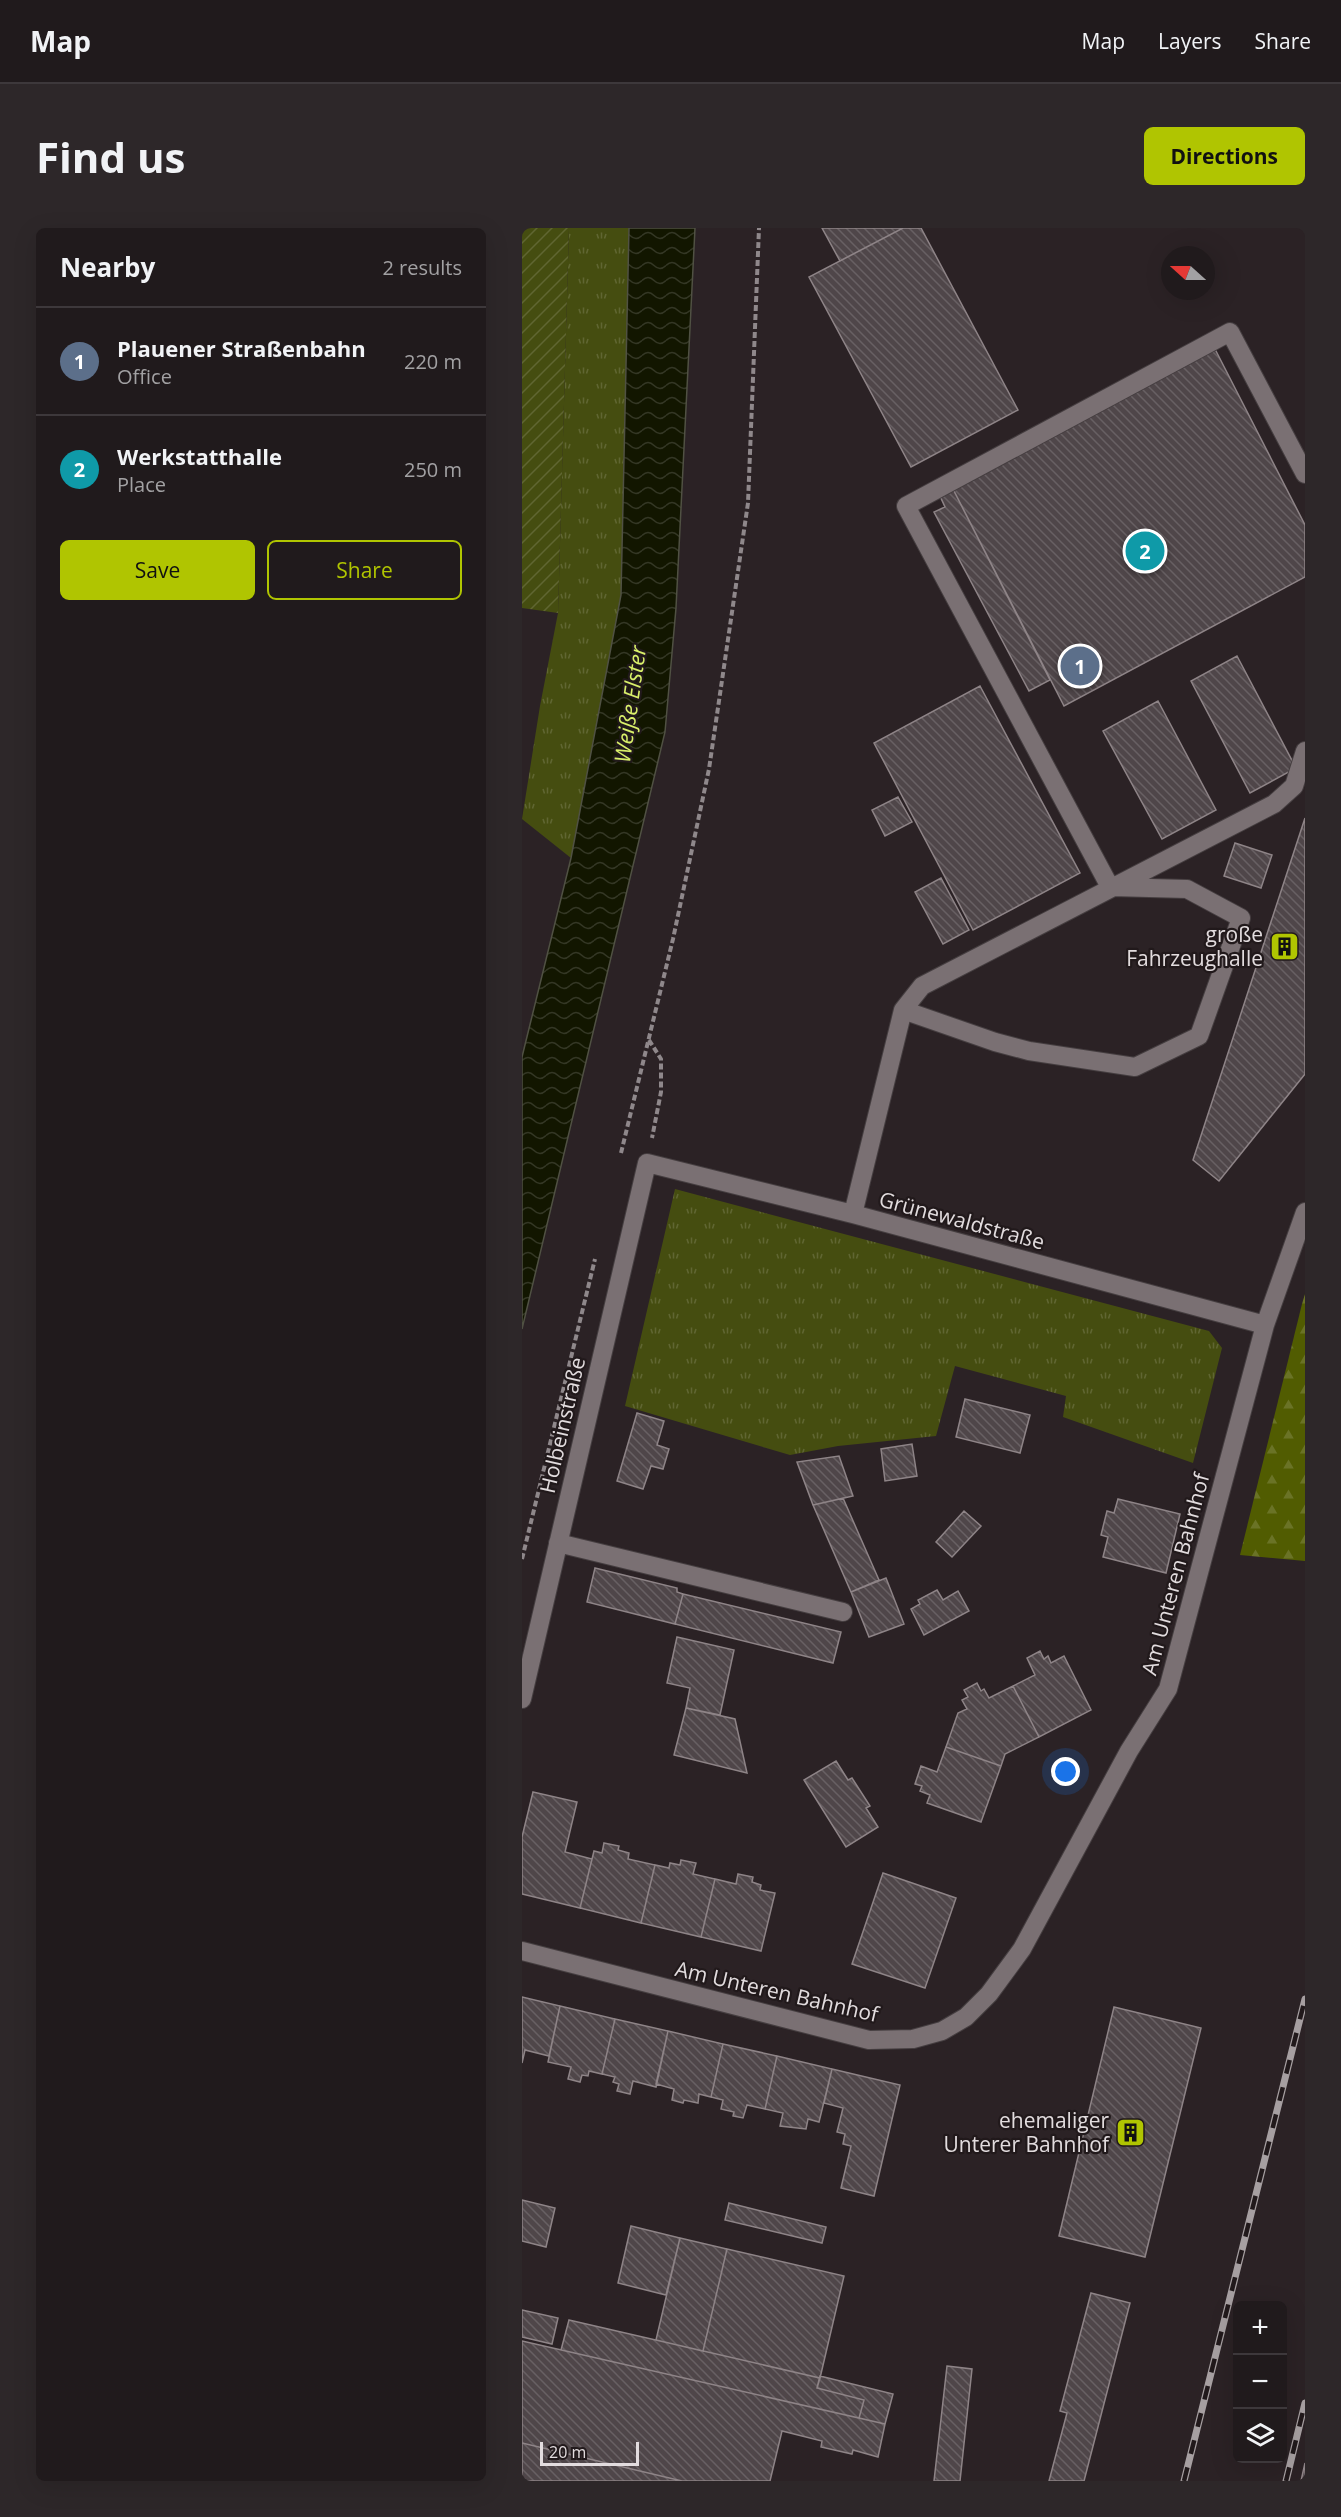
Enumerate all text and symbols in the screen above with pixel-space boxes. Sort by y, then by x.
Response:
text: Map [30,22,91,60]
text: Map [1082,27,1125,55]
text: Layers [1158,27,1222,55]
text: Share [1255,27,1311,55]
button: Directions [1144,127,1305,185]
text: Find us [36,128,185,185]
north arrow [1161,246,1215,300]
text: Nearby [60,249,155,285]
text: 2 results [382,254,462,281]
text: Plauener Straßenbahn [117,333,366,363]
text: 1 [74,348,85,375]
text: 220 m [404,348,462,375]
text: Office [117,363,172,390]
text: Werkstatthalle [117,441,282,471]
text: 2 [74,456,85,483]
text: 250 m [404,456,462,483]
text: Place [117,471,166,498]
pin: 2 [1126,528,1164,574]
button: Save [60,540,255,600]
button: Share [267,540,462,600]
water label: Weiße Elster [606,642,652,764]
pin: 1 [1060,644,1100,688]
place label: große Fahrzeughalle [1126,920,1263,972]
building icon: große Fahrzeughalle [1268,930,1300,962]
street label: Grünewaldstraße [876,1184,1048,1256]
street label: Holbeinstraße [533,1354,591,1496]
street label: Am Unteren Bahnhof [1135,1468,1216,1678]
your location [1051,1757,1080,1786]
street label: Am Unteren Bahnhof [673,1954,883,2028]
place label: ehemaliger Unterer Bahnhof [944,2106,1111,2158]
building icon: ehemaliger Unterer Bahnhof [1114,2116,1146,2148]
map controls [1233,2301,1287,2463]
button: + [1233,2301,1287,2355]
button: − [1233,2355,1287,2409]
button: layers [1233,2409,1287,2463]
scale bar [540,2439,639,2466]
text: 20 m [549,2441,586,2463]

